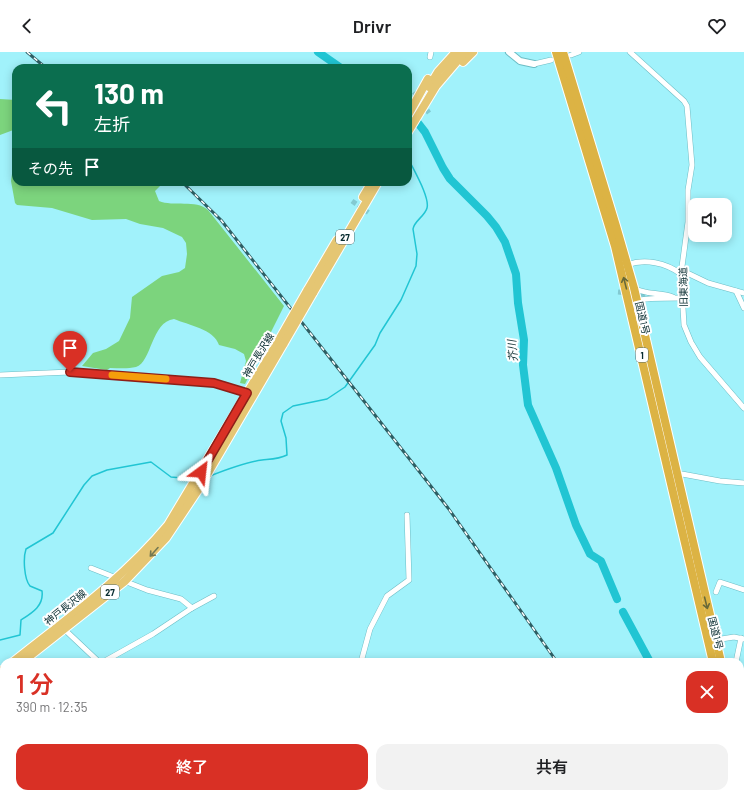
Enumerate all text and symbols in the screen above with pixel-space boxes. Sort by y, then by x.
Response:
icon: back [16,15,38,37]
text: Drivr [353,15,391,37]
icon: heart [706,15,728,37]
text: 130 m [94,76,164,110]
icon: left [28,80,80,132]
text: 左折 [94,113,130,135]
icon: arrive [81,156,103,178]
text: その先 [28,159,73,177]
map controls [688,198,732,242]
button: sound [688,198,732,242]
road number: 27 [336,230,354,244]
street label: 旧東海道 [677,267,689,307]
one-way arrow [620,277,628,290]
street label: 国道1号 [633,300,653,336]
street label: 神戸長沢線 [240,330,276,380]
pin [53,331,87,372]
icon: arrive [59,337,81,359]
water label: 芥川 [504,338,519,363]
road number: 1 [636,348,648,362]
position arrow [180,451,222,493]
one-way arrow [149,547,159,557]
road number: 27 [101,585,119,599]
street label: 神戸長沢線 [42,587,88,627]
one-way arrow [703,596,710,609]
street label: 国道1号 [706,615,726,651]
text: 1 分 [16,669,53,698]
button: close [686,671,728,713]
text: 390 m · 12:35 [16,699,87,715]
button: 終了 [16,744,368,790]
button: 共有 [376,744,728,790]

